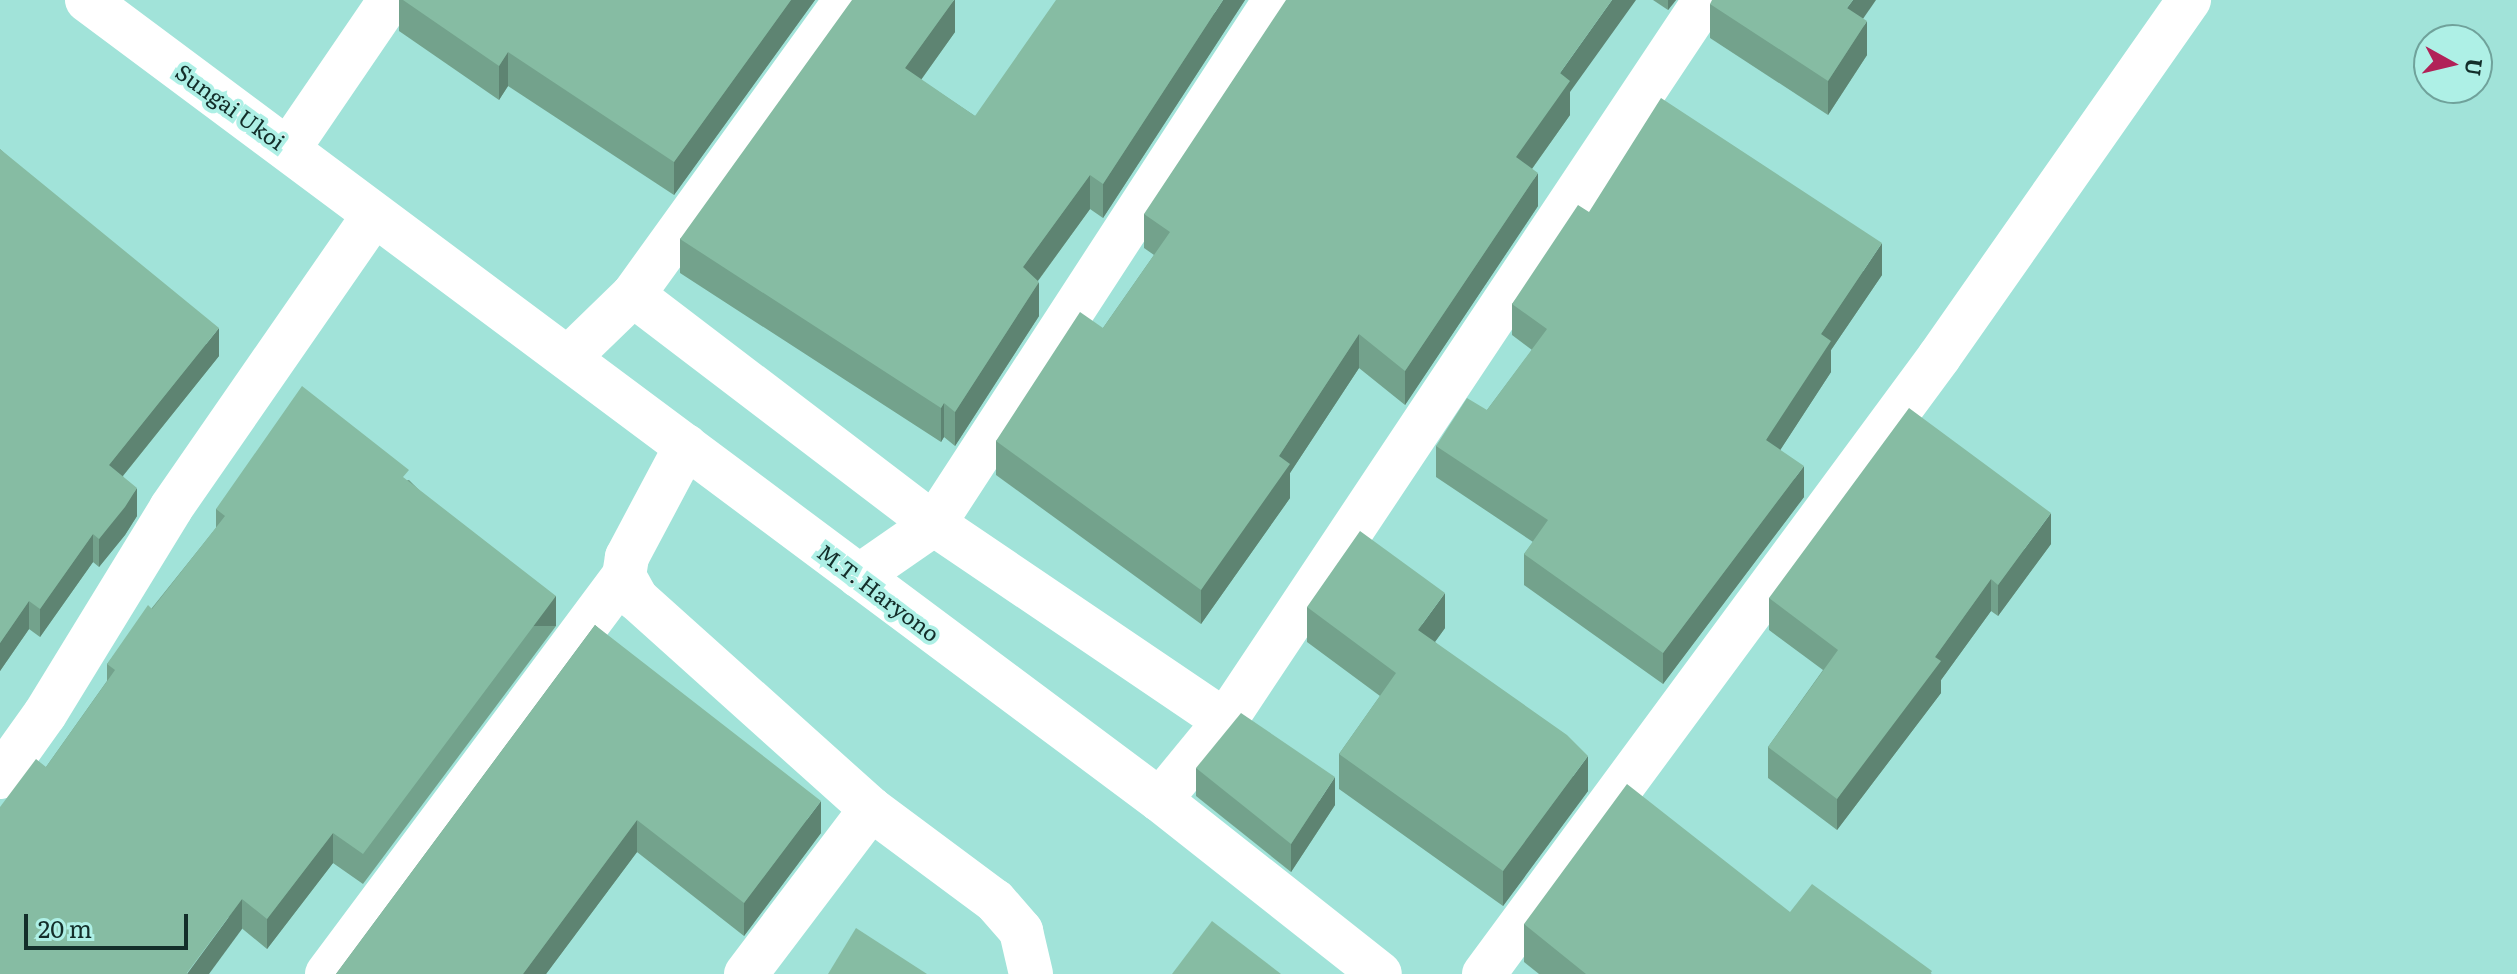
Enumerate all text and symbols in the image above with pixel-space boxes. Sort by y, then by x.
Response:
north arrow [2413,24,2493,104]
text: U [2458,56,2493,78]
street label: Sungai Ukoi [171,58,291,154]
street label: M.T. Haryono [813,538,945,646]
scale bar [28,898,192,948]
text: 20 m [38,910,92,945]

